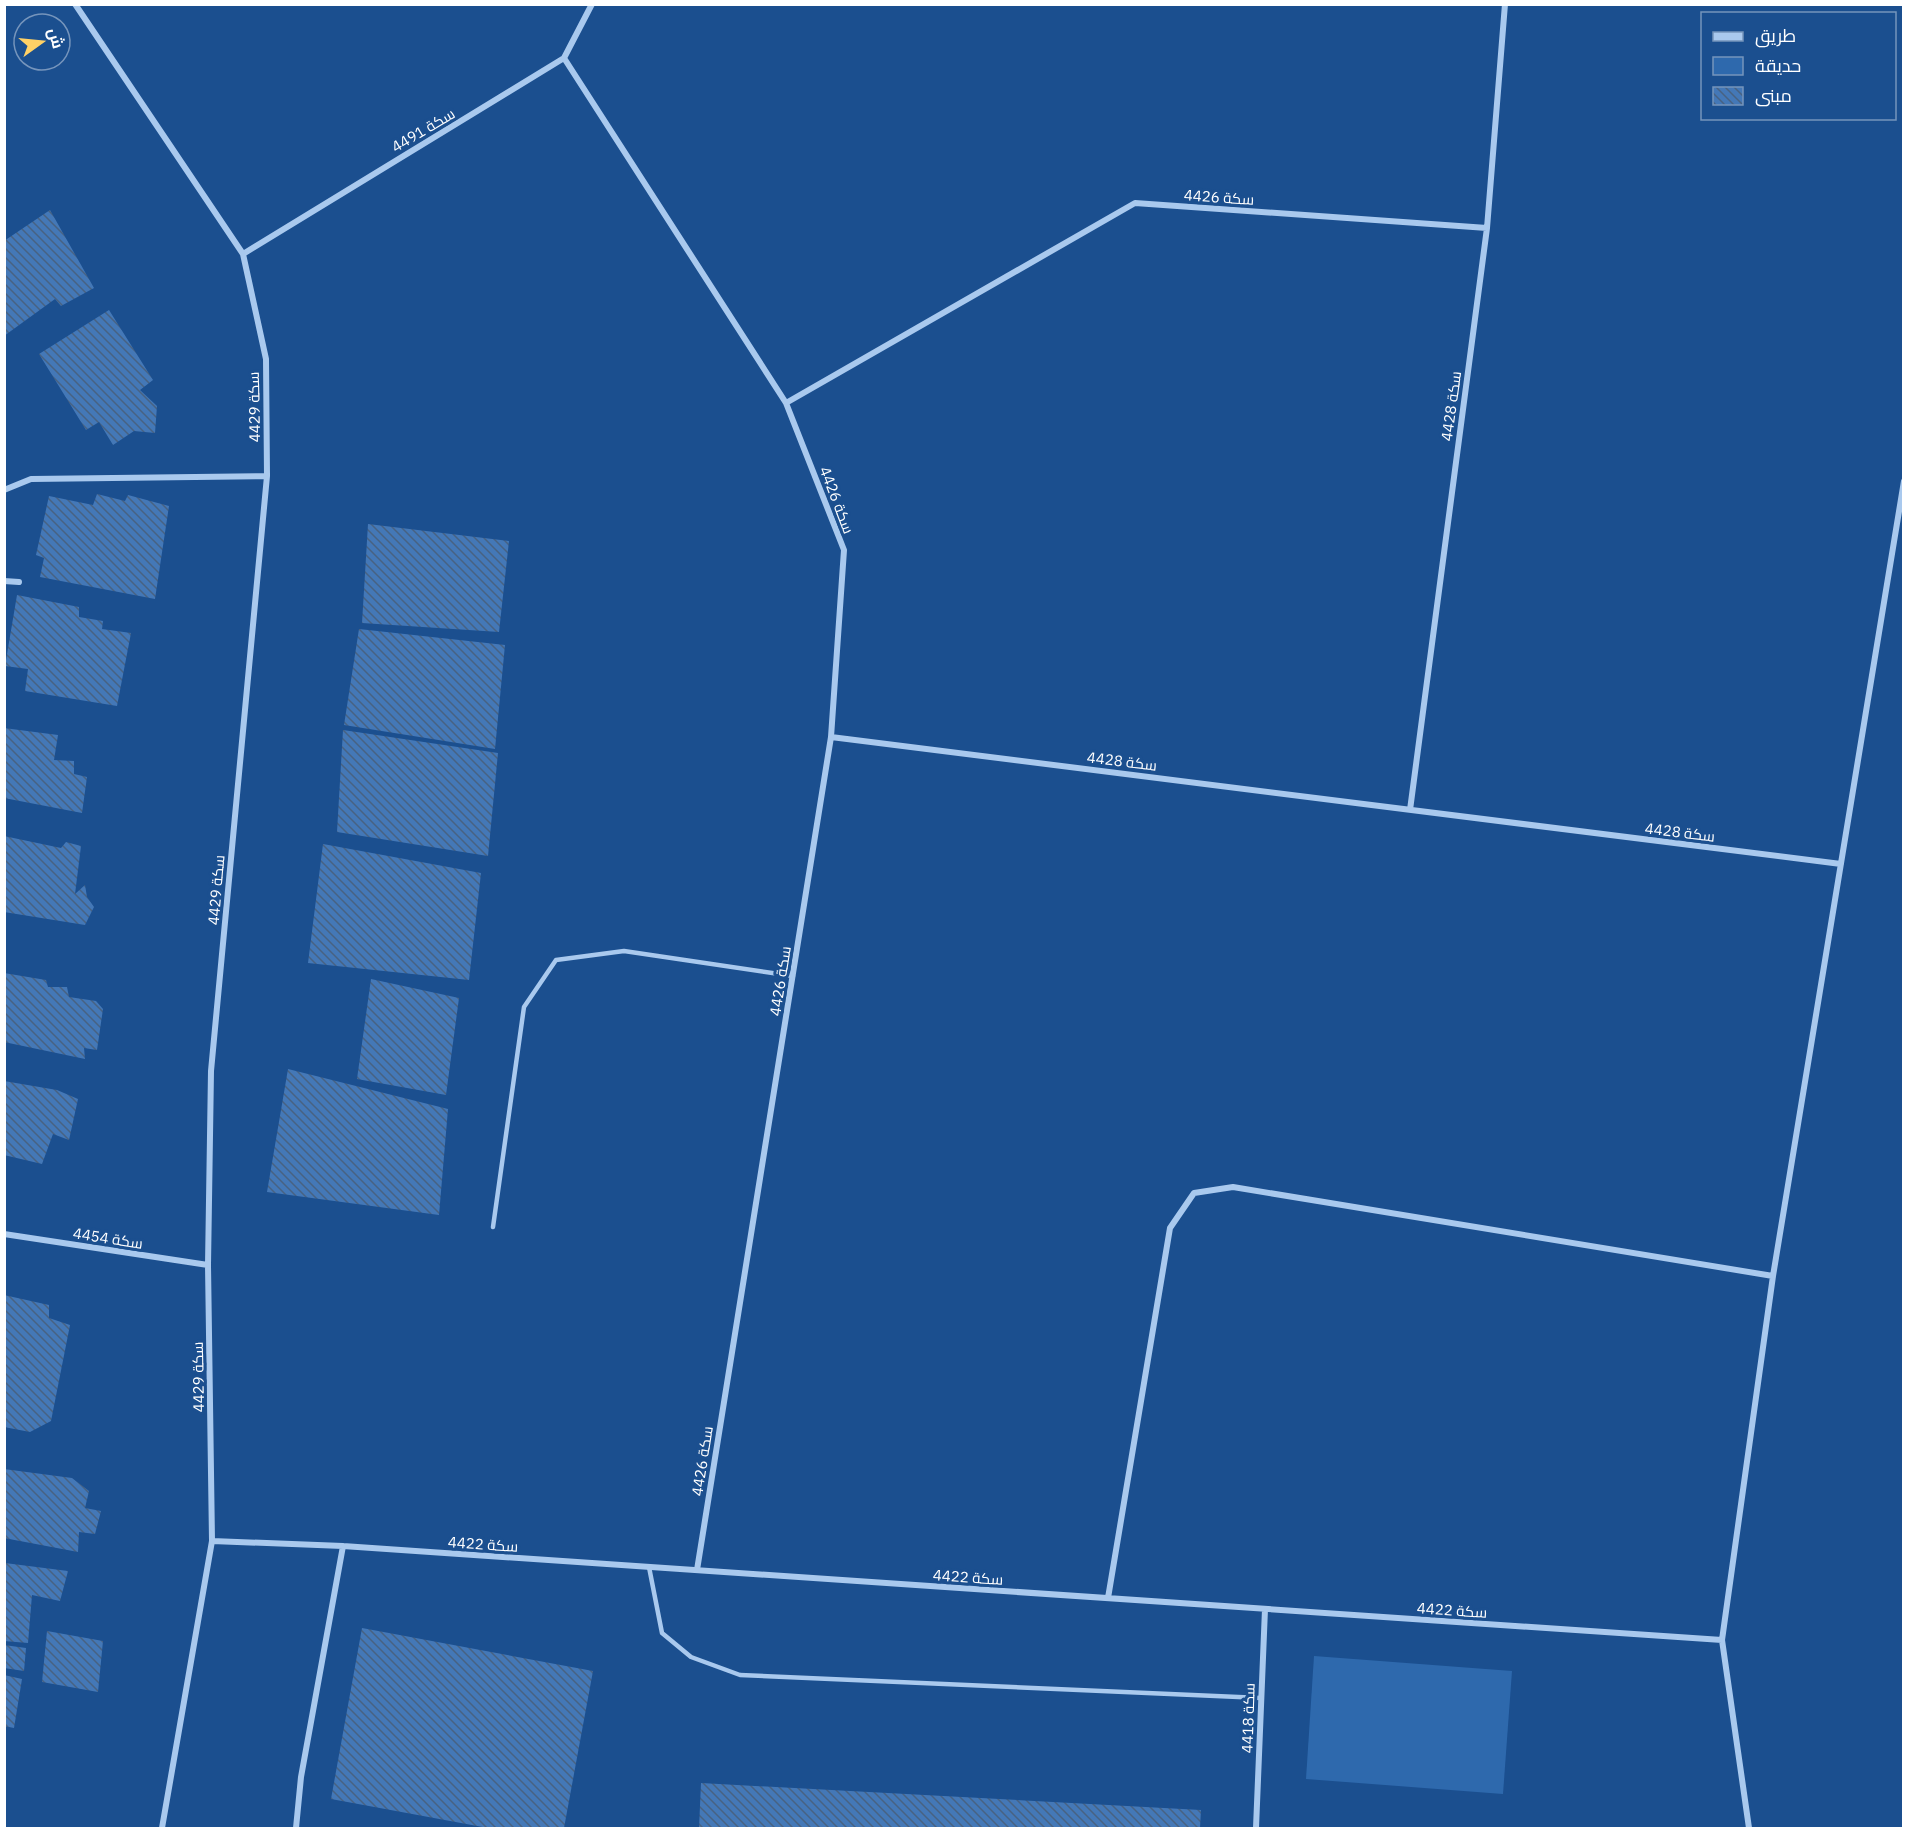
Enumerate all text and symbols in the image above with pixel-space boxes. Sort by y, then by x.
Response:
north arrow [12,12,72,72]
legend [1701,12,1896,120]
text: طريق [1755,24,1796,48]
text: ش [44,26,69,51]
text: حديقة [1755,54,1801,77]
text: مبنى [1755,84,1792,107]
street label: سكة 4491 [388,104,458,156]
street label: سكة 4426 [1183,185,1255,209]
street label: سكة 4428 [1437,370,1465,442]
street label: سكة 4429 [244,372,264,442]
street label: سكة 4426 [815,464,859,536]
street label: سكة 4428 [1086,747,1158,775]
street label: سكة 4428 [1644,818,1716,846]
street label: سكة 4429 [203,854,229,926]
street label: سكة 4426 [765,945,795,1017]
street label: سكة 4454 [72,1223,144,1253]
street label: سكة 4429 [188,1342,208,1412]
street label: سكة 4426 [687,1425,717,1497]
street label: سكة 4422 [447,1532,519,1556]
street label: سكة 4422 [932,1565,1004,1589]
street label: سكة 4422 [1416,1598,1488,1622]
street label: سكة 4418 [1237,1682,1259,1754]

